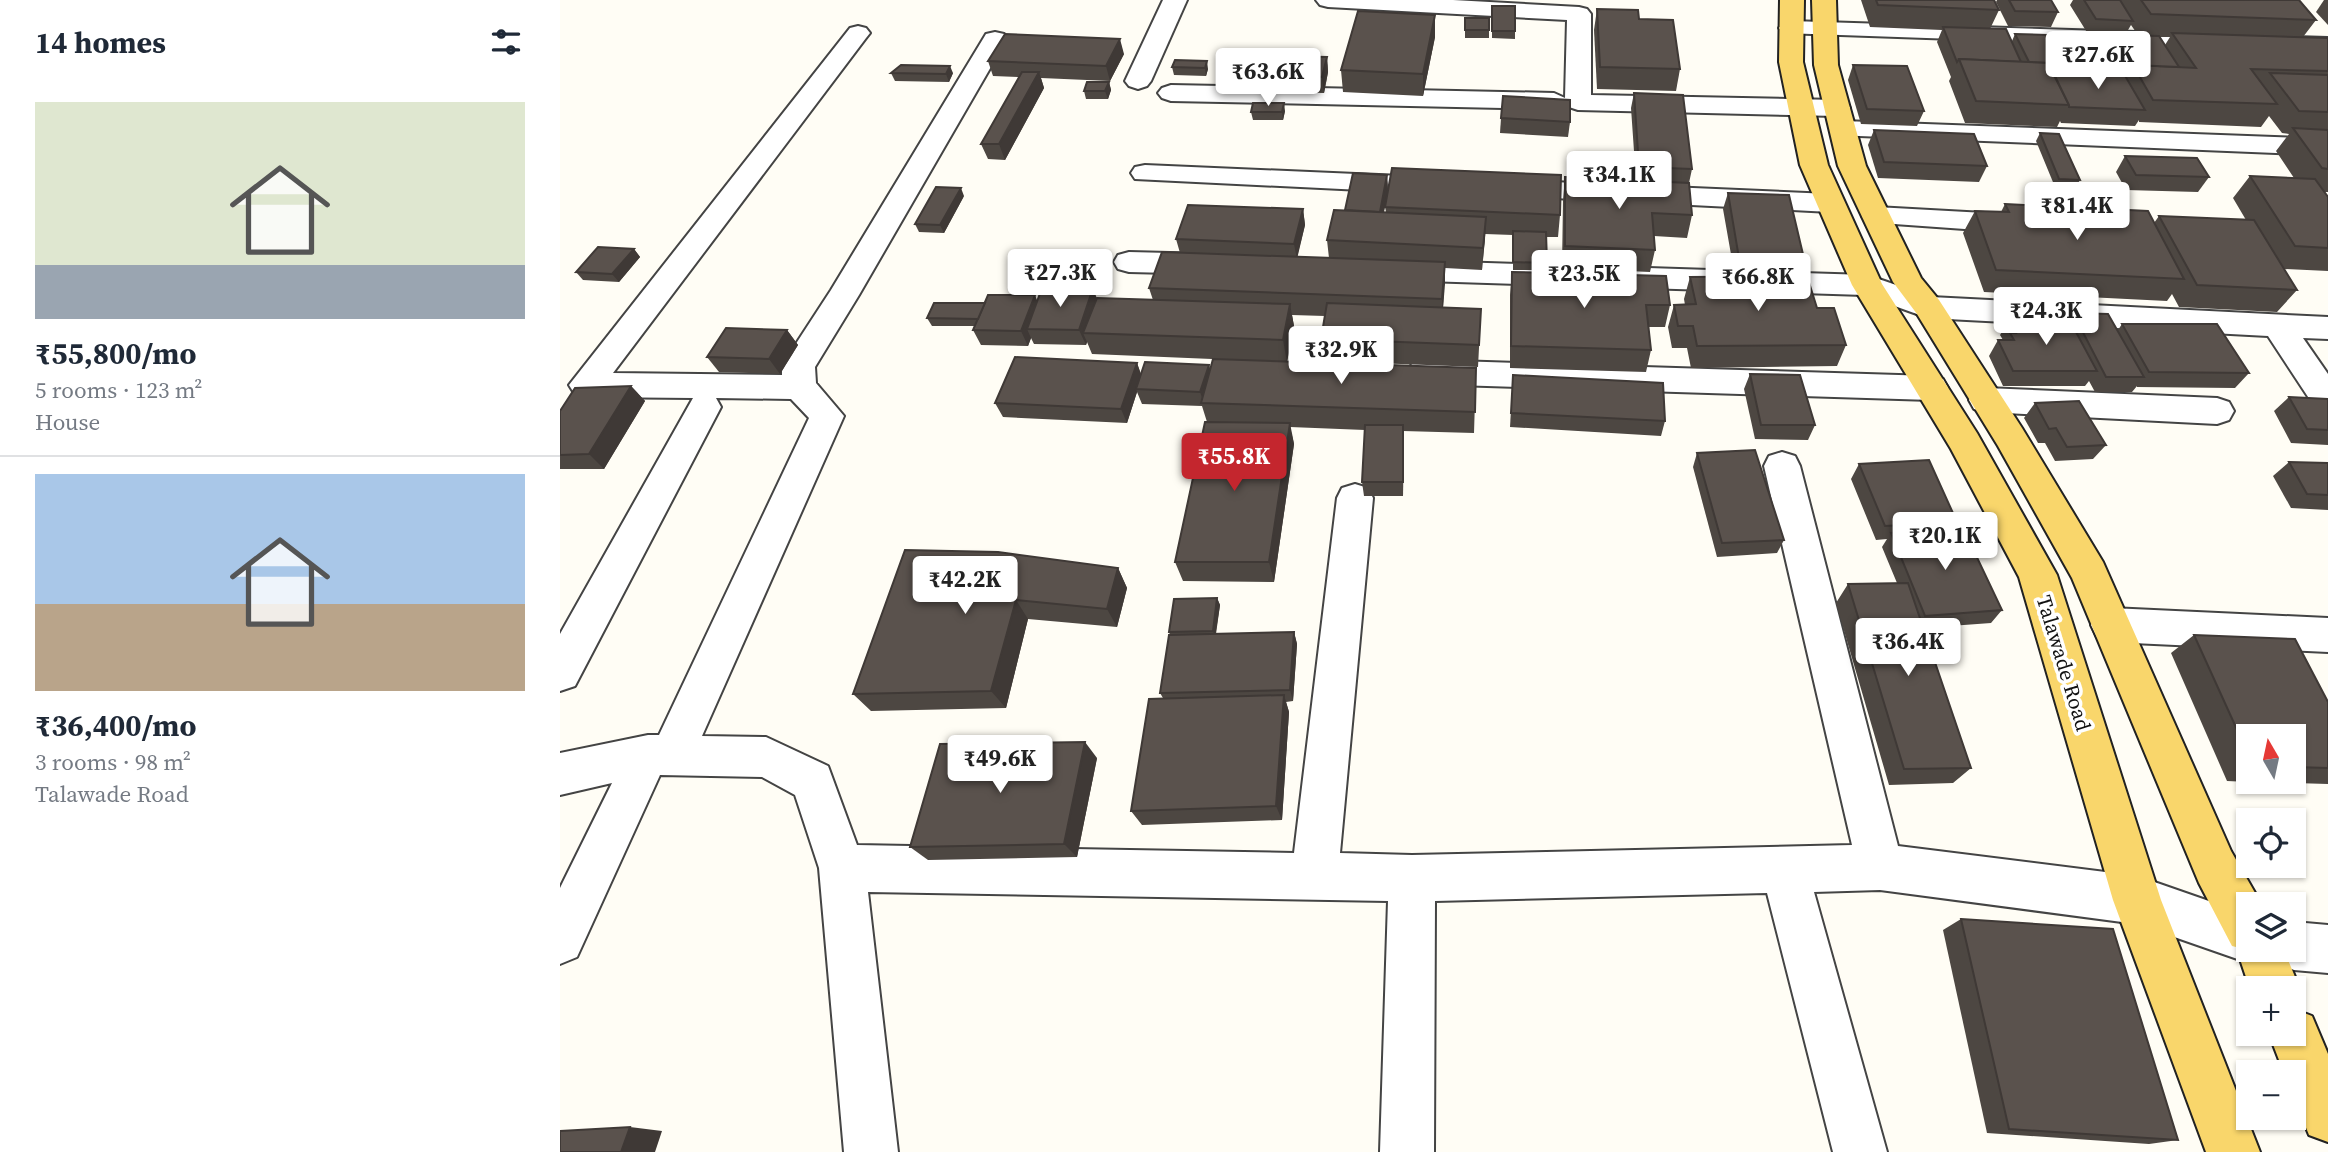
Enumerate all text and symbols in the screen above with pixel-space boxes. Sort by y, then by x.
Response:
text: 14 homes [35,22,166,63]
icon: filters [487,23,525,61]
pin: ₹27.6K [2041,32,2155,91]
text: ₹27.6K [2062,38,2134,70]
pin: ₹63.6K [1211,48,1325,108]
text: ₹63.6K [1232,55,1304,87]
icon: home [217,147,343,273]
pin: ₹34.1K [1562,152,1676,211]
text: ₹34.1K [1583,158,1655,190]
pin: ₹81.4K [2020,182,2134,242]
text: ₹81.4K [2041,189,2113,221]
pin: ₹27.3K [1003,250,1117,309]
pin: ₹23.5K [1527,250,1641,310]
pin: ₹66.8K [1701,254,1815,313]
text: ₹27.3K [1024,256,1096,288]
text: ₹23.5K [1548,257,1620,289]
text: ₹66.8K [1722,260,1794,292]
pin: ₹24.3K [1989,288,2103,347]
text: ₹24.3K [2010,294,2082,326]
pin: ₹32.9K [1284,326,1398,386]
text: ₹55,800/mo [35,333,197,374]
text: ₹32.9K [1305,333,1377,365]
text: 5 rooms · 123 m² [35,374,202,406]
text: House [35,406,100,438]
pin: ₹55.8K [1177,434,1291,493]
text: ₹55.8K [1198,440,1270,472]
pin: ₹20.1K [1888,512,2002,572]
icon: home [217,519,343,645]
text: ₹20.1K [1909,519,1981,551]
pin: ₹42.2K [908,556,1022,616]
text: ₹42.2K [929,563,1001,595]
street label: Talawade Road [2030,592,2098,734]
pin: ₹36.4K [1851,618,1965,678]
text: ₹36.4K [1872,625,1944,657]
text: ₹36,400/mo [35,705,197,746]
north arrow [2236,724,2306,794]
map controls [2236,724,2306,1130]
pin: ₹49.6K [943,736,1057,795]
text: ₹49.6K [964,742,1036,774]
text: 3 rooms · 98 m² [35,746,191,778]
text: Talawade Road [35,778,189,810]
button: locate [2236,808,2306,878]
button: layers [2236,892,2306,962]
button: + [2236,976,2306,1046]
button: − [2236,1060,2306,1130]

